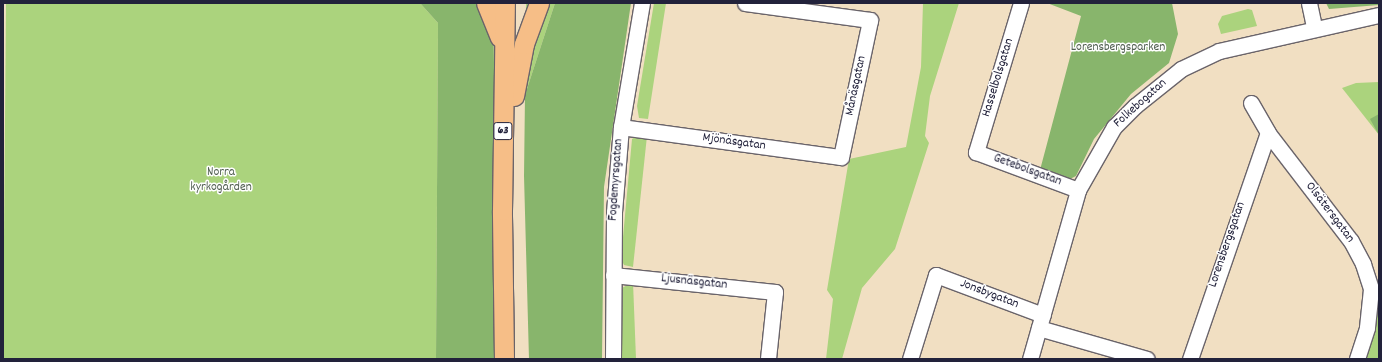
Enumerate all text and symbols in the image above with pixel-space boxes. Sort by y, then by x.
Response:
street label: Hasselbolsgatan [980,37,1018,119]
park label: Lorensbergsparken [1071,40,1165,56]
street label: Månäsgatan [843,55,871,117]
street label: Folkebogatan [1111,76,1171,132]
road number: 63 [493,121,513,141]
street label: Mjönäsgatan [701,131,767,155]
street label: Fogdemyrsgatan [606,138,628,222]
street label: Getebolsgatan [991,151,1063,191]
park label: Norra kyrkogården [190,166,252,197]
street label: Olsätersgatan [1301,180,1357,246]
street label: Lorensbergsgatan [1206,200,1250,290]
street label: Ljusnäsgatan [660,272,728,294]
street label: Jonsbygatan [957,277,1021,313]

